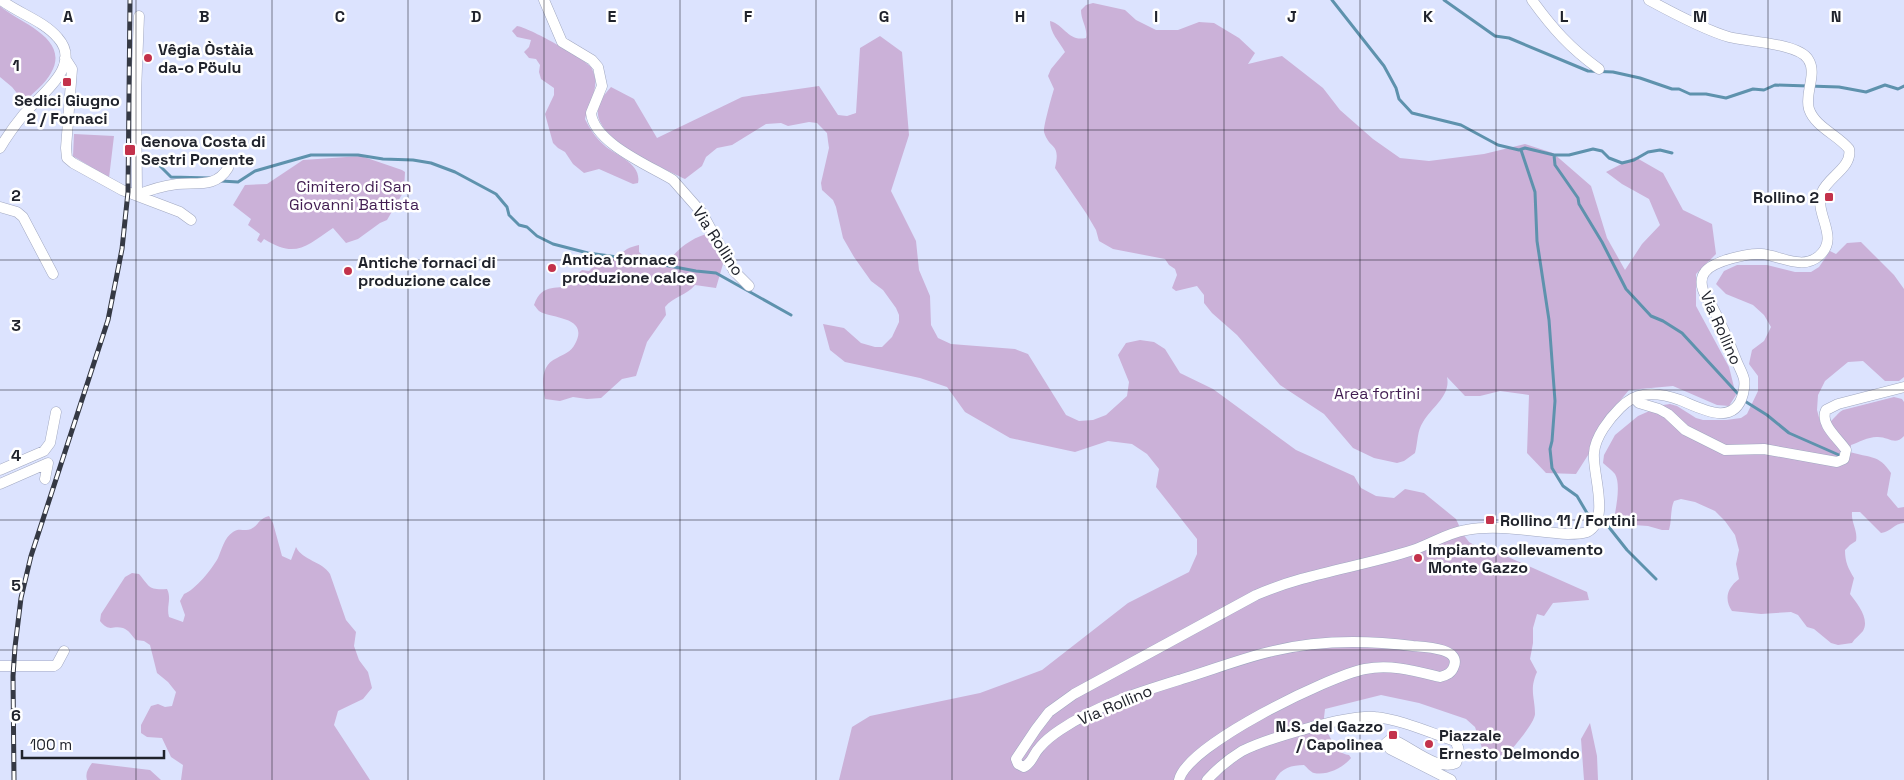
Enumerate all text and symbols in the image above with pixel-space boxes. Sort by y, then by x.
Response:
text: A [63,6,73,27]
text: B [199,6,209,27]
text: C [335,6,345,27]
text: D [471,6,481,27]
text: E [608,6,617,27]
text: F [744,6,753,27]
text: G [879,6,889,27]
text: H [1015,6,1025,27]
text: I [1154,6,1158,27]
text: J [1287,6,1297,27]
text: K [1423,6,1433,27]
text: L [1560,6,1569,27]
text: M [1693,6,1707,27]
text: N [1831,6,1841,27]
place label: Vêgia Òstàia da-o Pöulu [158,39,254,78]
marker: Vêgia Òstàia da-o Pöulu [142,52,154,64]
text: 1 [12,55,20,76]
marker: Sedici Giugno 2 / Fornaci [61,76,73,88]
place label: Sedici Giugno 2 / Fornaci [14,90,120,129]
place label: Genova Costa di Sestri Ponente [141,131,266,170]
marker: Genova Costa di Sestri Ponente [123,143,137,157]
park label: Cimitero di San Giovanni Battista [289,176,419,215]
text: 2 [11,185,21,206]
place label: Rollino 2 [1753,187,1819,208]
marker: Rollino 2 [1823,191,1835,203]
street label: Via Rollino [688,202,748,280]
place label: Antica fornace produzione calce [562,249,695,288]
place label: Antiche fornaci di produzione calce [358,252,496,291]
marker: Antica fornace produzione calce [546,262,558,274]
marker: Antiche fornaci di produzione calce [342,265,354,277]
street label: Via Rollino [1695,288,1747,368]
text: 3 [11,315,21,336]
park label: Area fortini [1334,383,1420,404]
text: 4 [11,445,21,466]
place label: Rollino 11 / Fortini [1500,510,1635,531]
marker: Rollino 11 / Fortini [1484,514,1496,526]
place label: Impianto sollevamento Monte Gazzo [1428,539,1603,578]
marker: Impianto sollevamento Monte Gazzo [1412,552,1424,564]
text: 5 [11,575,21,596]
street label: Via Rollino [1075,680,1155,730]
text: 6 [11,705,21,726]
place label: N.S. del Gazzo / Capolinea [1276,716,1383,755]
place label: Piazzale Ernesto Delmondo [1439,725,1580,764]
scale bar [22,728,165,760]
marker: N.S. del Gazzo / Capolinea [1387,729,1399,741]
text: 100 m [30,735,72,754]
marker: Piazzale Ernesto Delmondo [1423,738,1435,750]

